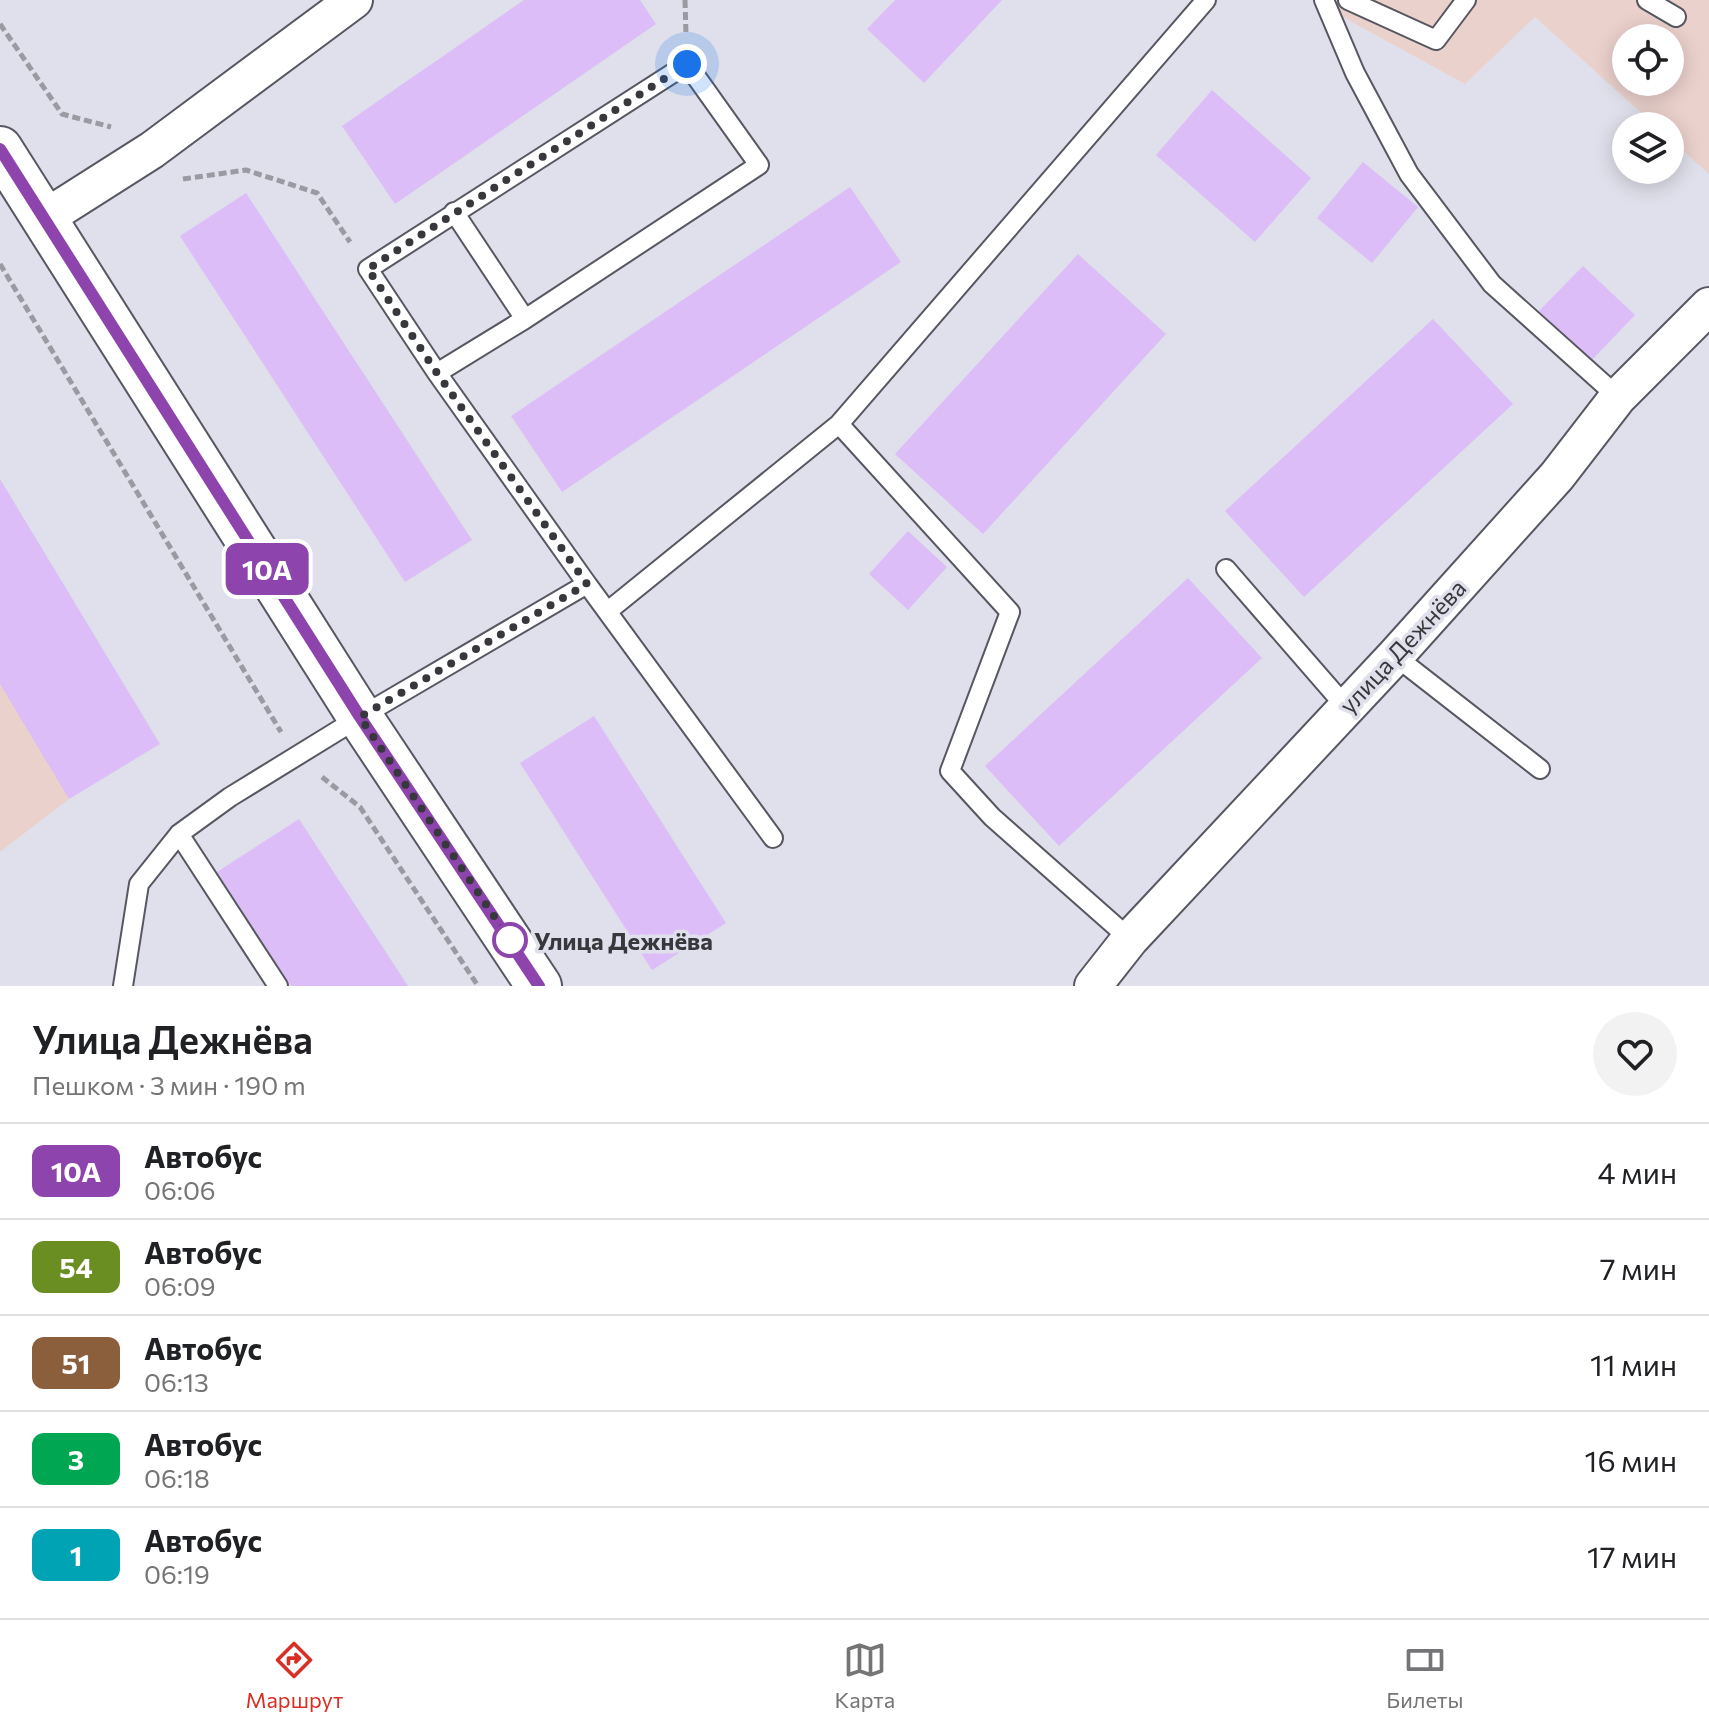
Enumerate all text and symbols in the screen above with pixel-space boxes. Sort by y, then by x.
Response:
map controls [1612,24,1684,184]
button: locate [1612,24,1684,96]
your location [667,44,707,84]
button: layers [1612,112,1684,184]
line badge: 10А [221,543,313,595]
text: 10А [242,552,292,586]
street label: улица Дежнёва [1333,573,1471,719]
marker: Улица Дежнёва [493,923,527,957]
place label: Улица Дежнёва [534,926,713,955]
button: heart [1593,1012,1677,1096]
text: Улица Дежнёва [32,1015,313,1062]
text: Пешком · 3 мин · 190 m [32,1069,306,1100]
text: Автобус [144,1137,262,1174]
text: 4 мин [1598,1153,1677,1190]
text: 10А [51,1154,101,1188]
text: 06:06 [144,1174,216,1205]
text: Автобус [144,1233,262,1270]
text: 7 мин [1600,1249,1677,1286]
text: 54 [59,1250,93,1284]
text: 06:09 [144,1270,216,1301]
text: Автобус [144,1329,262,1366]
text: 11 мин [1590,1345,1677,1382]
text: 51 [62,1346,91,1380]
text: 06:13 [144,1366,209,1397]
text: Автобус [144,1425,262,1462]
text: 16 мин [1585,1441,1677,1478]
text: 3 [68,1442,84,1476]
text: 06:18 [144,1462,210,1493]
text: Автобус [144,1521,262,1558]
text: 17 мин [1587,1537,1677,1574]
text: 1 [70,1538,82,1572]
text: 06:19 [144,1558,210,1589]
tab: Маршрут [246,1638,343,1713]
tab: Карта [835,1638,895,1713]
tab: Билеты [1386,1638,1463,1713]

